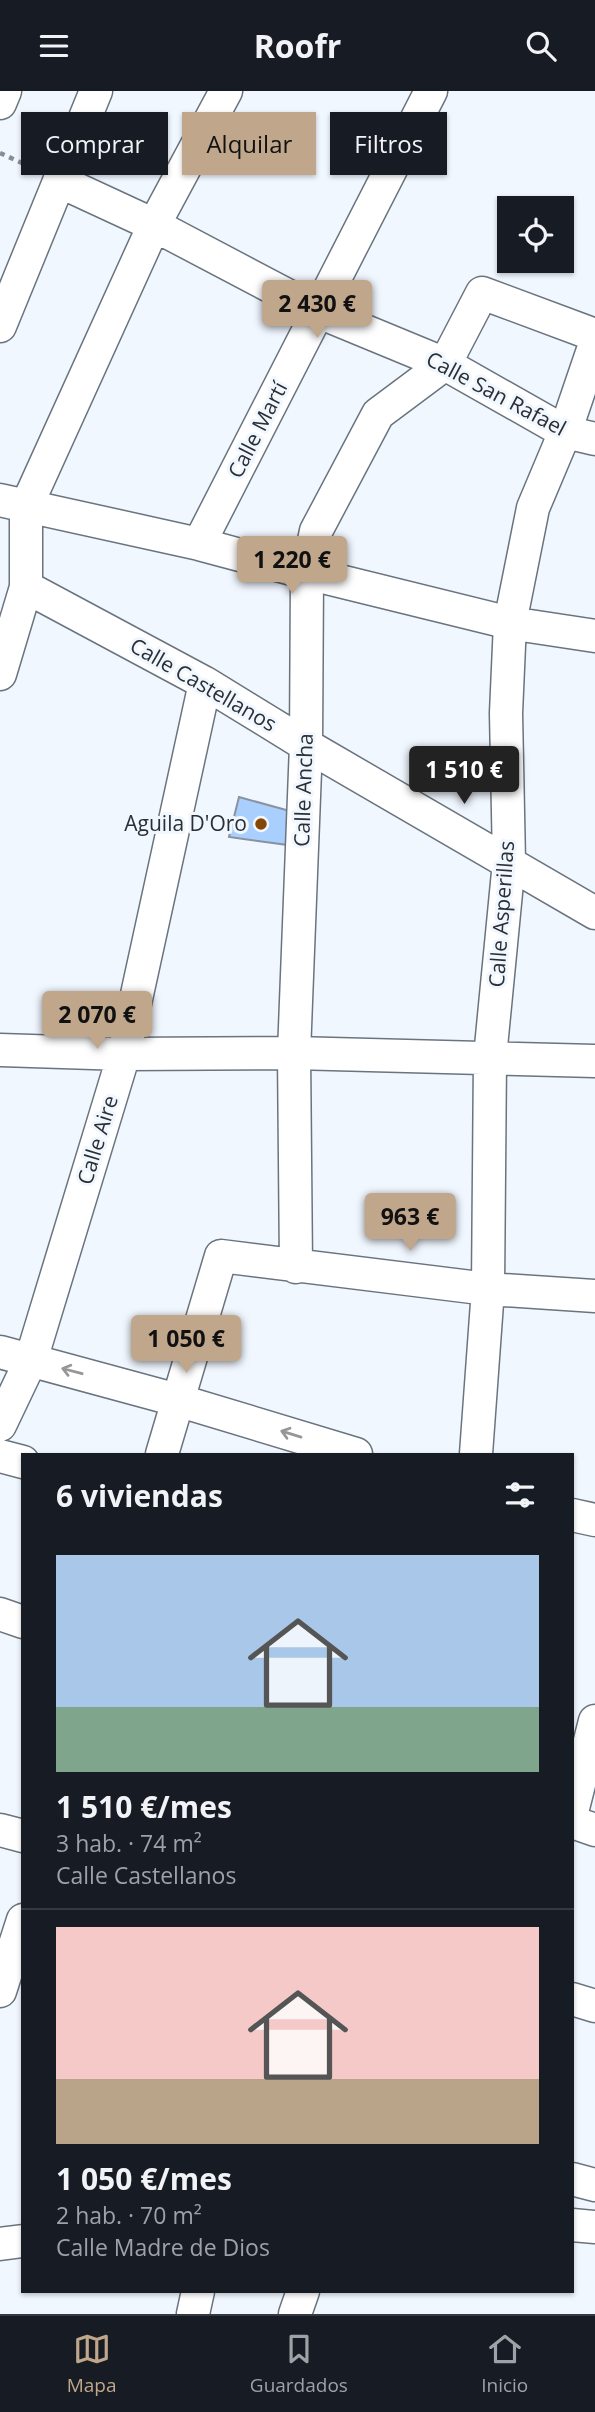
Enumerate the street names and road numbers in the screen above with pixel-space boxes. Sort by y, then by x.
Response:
street label: Calle San Rafael [422,344,571,442]
street label: Calle Martí [221,376,294,483]
street label: Calle Castellanos [125,631,282,737]
street label: Calle Ancha [287,733,319,847]
street label: Calle Asperillas [482,840,520,988]
street label: Calle Aire [70,1092,124,1188]

